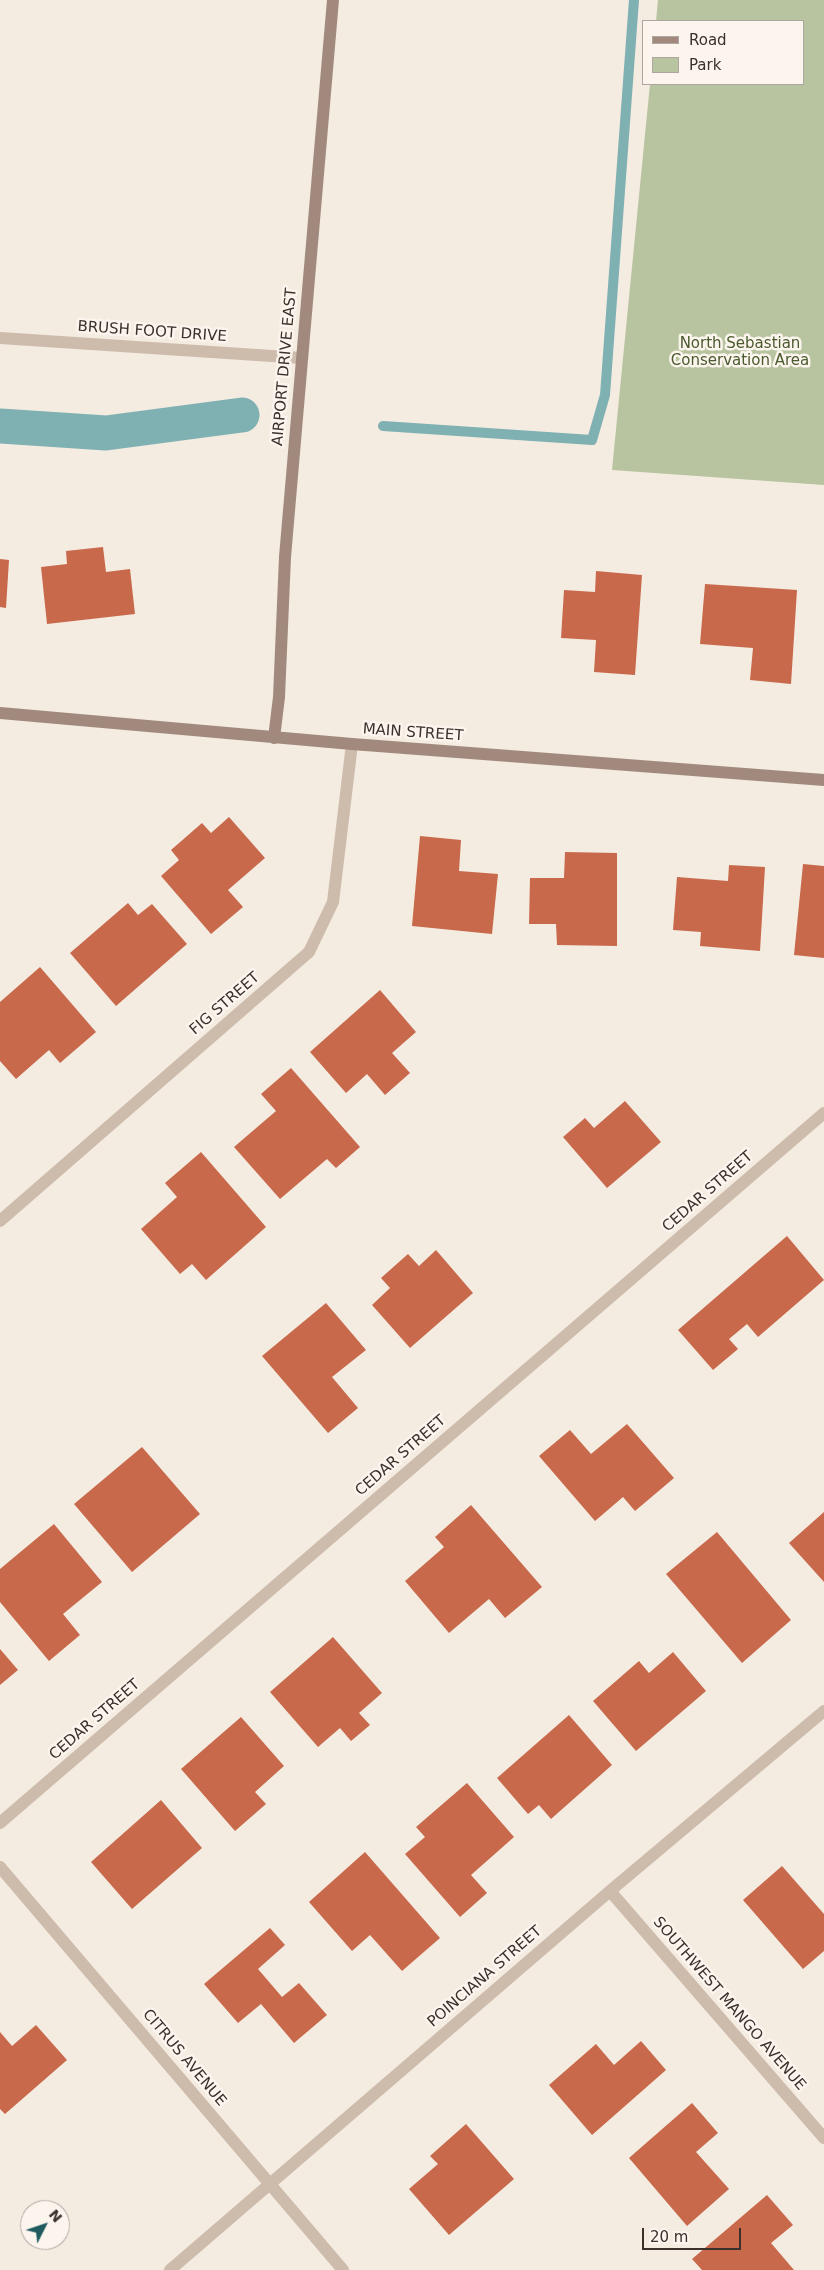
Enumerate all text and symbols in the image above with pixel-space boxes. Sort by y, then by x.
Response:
legend [642,20,804,85]
text: Road [689,31,727,49]
text: Park [689,56,721,74]
street label: AIRPORT DRIVE EAST [269,287,301,447]
street label: BRUSH FOOT DRIVE [77,318,227,346]
park label: North Sebastian Conservation Area [671,335,809,370]
street label: MAIN STREET [362,721,464,745]
street label: FIG STREET [186,969,264,1039]
street label: CEDAR STREET [659,1148,757,1236]
street label: CEDAR STREET [352,1412,450,1500]
street label: CEDAR STREET [46,1676,144,1764]
street label: SOUTHWEST MANGO AVENUE [649,1914,809,2094]
street label: POINCIANA STREET [424,1923,546,2031]
street label: CITRUS AVENUE [138,2006,230,2110]
north arrow [20,2200,70,2250]
text: N [46,2206,65,2225]
scale bar [644,2218,743,2250]
text: 20 m [650,2228,688,2246]

